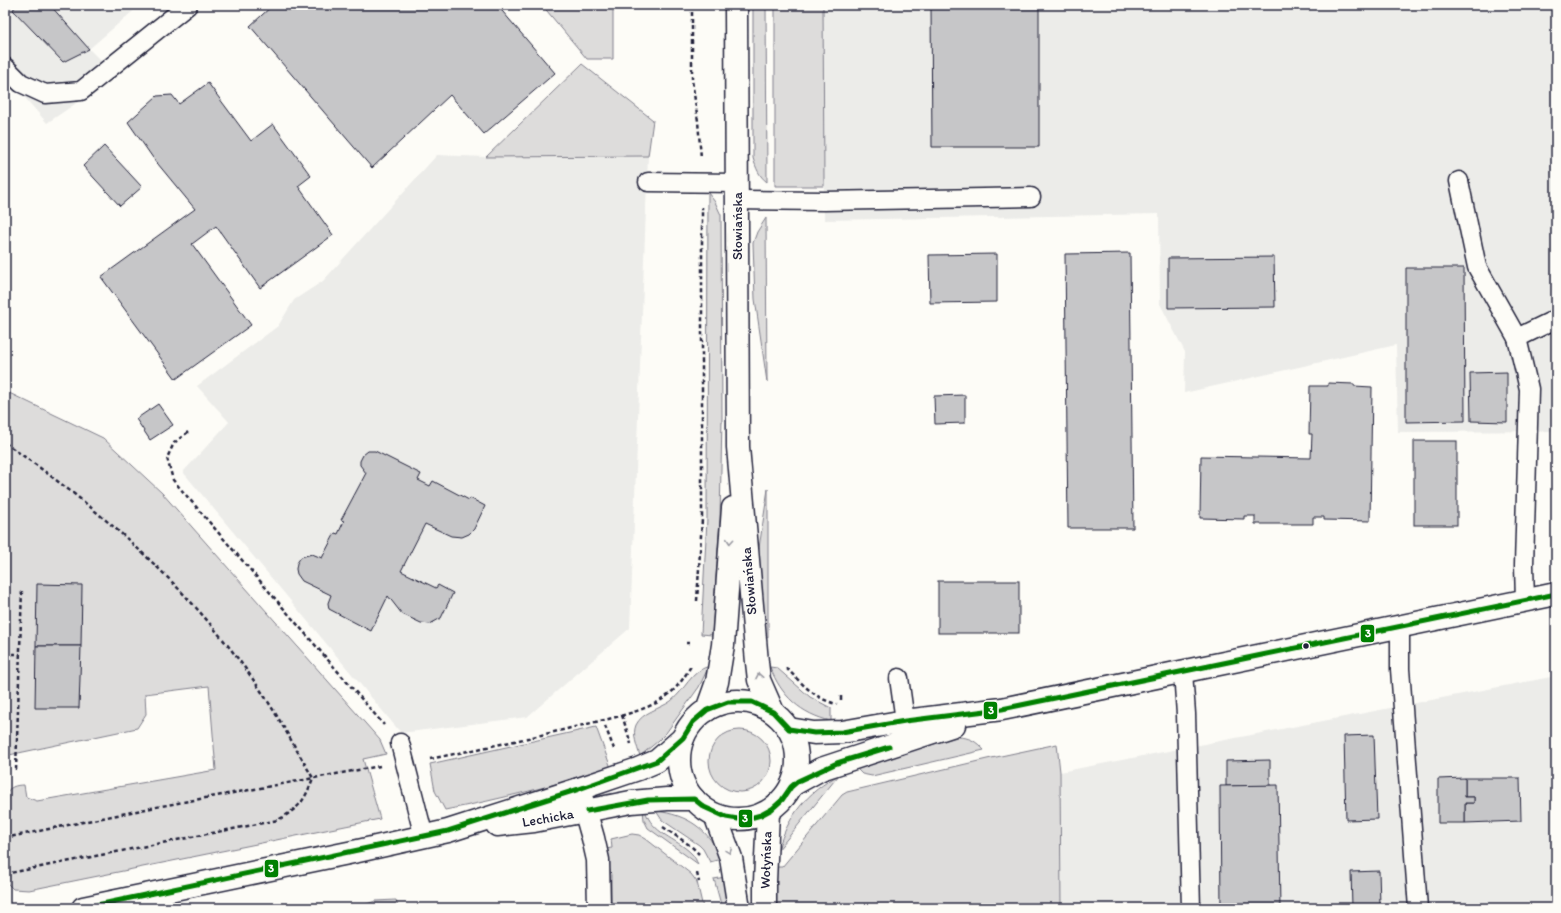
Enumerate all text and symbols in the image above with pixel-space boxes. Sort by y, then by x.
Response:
street label: Słowiańska [729,191,746,260]
one-way arrow [725,538,734,544]
street label: Słowiańska [738,546,760,616]
line badge: 3 [1360,624,1375,643]
text: 3 [1365,627,1371,640]
unlabelled marker [1301,641,1311,651]
one-way arrow [755,672,764,679]
line badge: 3 [983,701,998,720]
text: 3 [988,704,994,717]
street label: Lechicka [521,805,576,831]
line badge: 3 [738,809,753,828]
text: 3 [742,812,748,825]
street label: Wołyńska [757,831,776,889]
one-way arrow [724,848,732,855]
line badge: 3 [264,859,279,878]
text: 3 [268,862,274,875]

